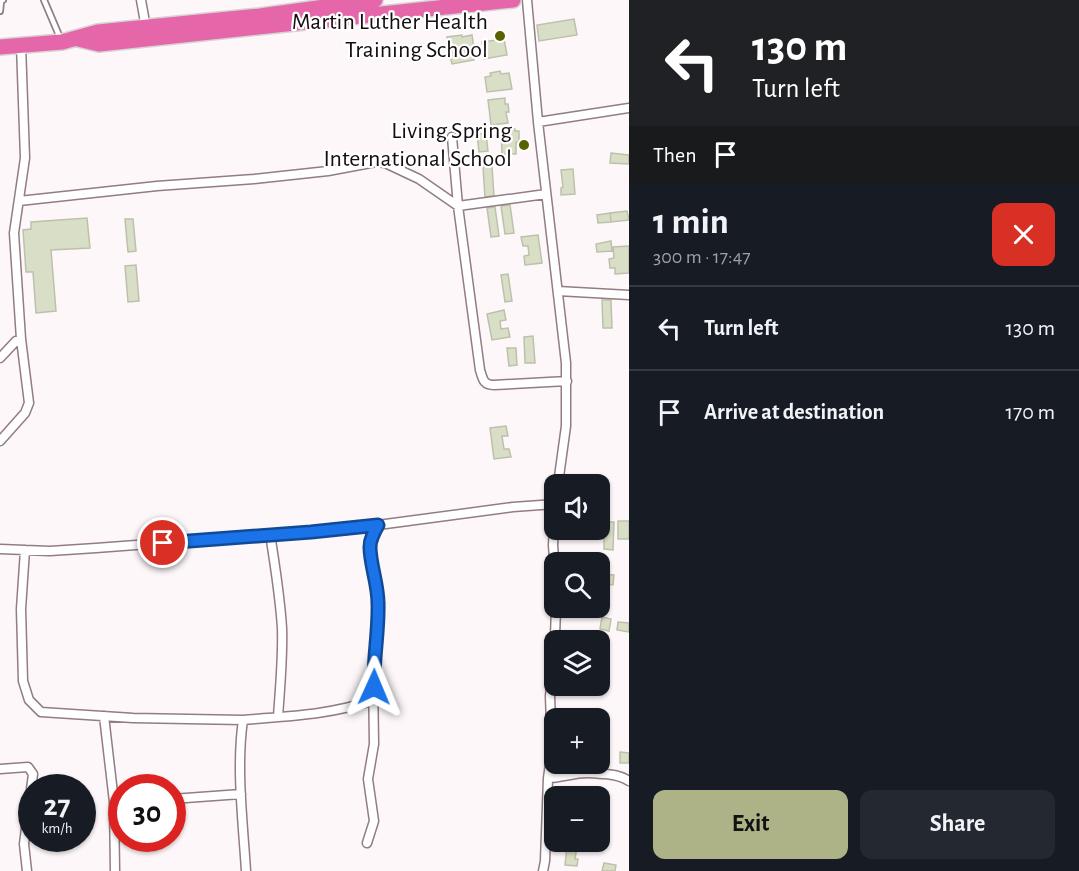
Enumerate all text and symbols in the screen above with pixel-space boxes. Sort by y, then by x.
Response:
place label: Martin Luther Health Training School [292,10,488,62]
icon: left [653,24,731,102]
text: 130 m [752,26,847,68]
marker: Martin Luther Health Training School [493,29,507,43]
text: Turn left [752,75,840,102]
place label: Living Spring International School [323,119,512,171]
marker: Living Spring International School [517,138,531,152]
icon: arrive [709,138,742,171]
text: Then [653,144,697,166]
button: close [992,203,1055,266]
text: 1 min [653,204,729,240]
text: 300 m · 17:47 [653,247,751,267]
icon: left [653,312,686,345]
text: Turn left [704,317,778,339]
text: 130 m [1006,317,1055,339]
icon: arrive [653,396,686,429]
text: Arrive at destination [704,401,884,423]
text: 170 m [1005,401,1055,423]
map controls [544,474,610,852]
button: sound [544,474,610,540]
pin [137,517,188,568]
icon: arrive [146,526,179,559]
button: search [544,552,610,618]
button: layers [544,630,610,696]
position arrow [342,655,406,719]
button: + [544,708,610,774]
speed limit sign: 30 [108,774,186,852]
button: − [544,786,610,852]
button: Exit [653,790,848,859]
button: Share [860,790,1055,859]
text: 27 [43,791,71,821]
text: km/h [42,821,72,836]

